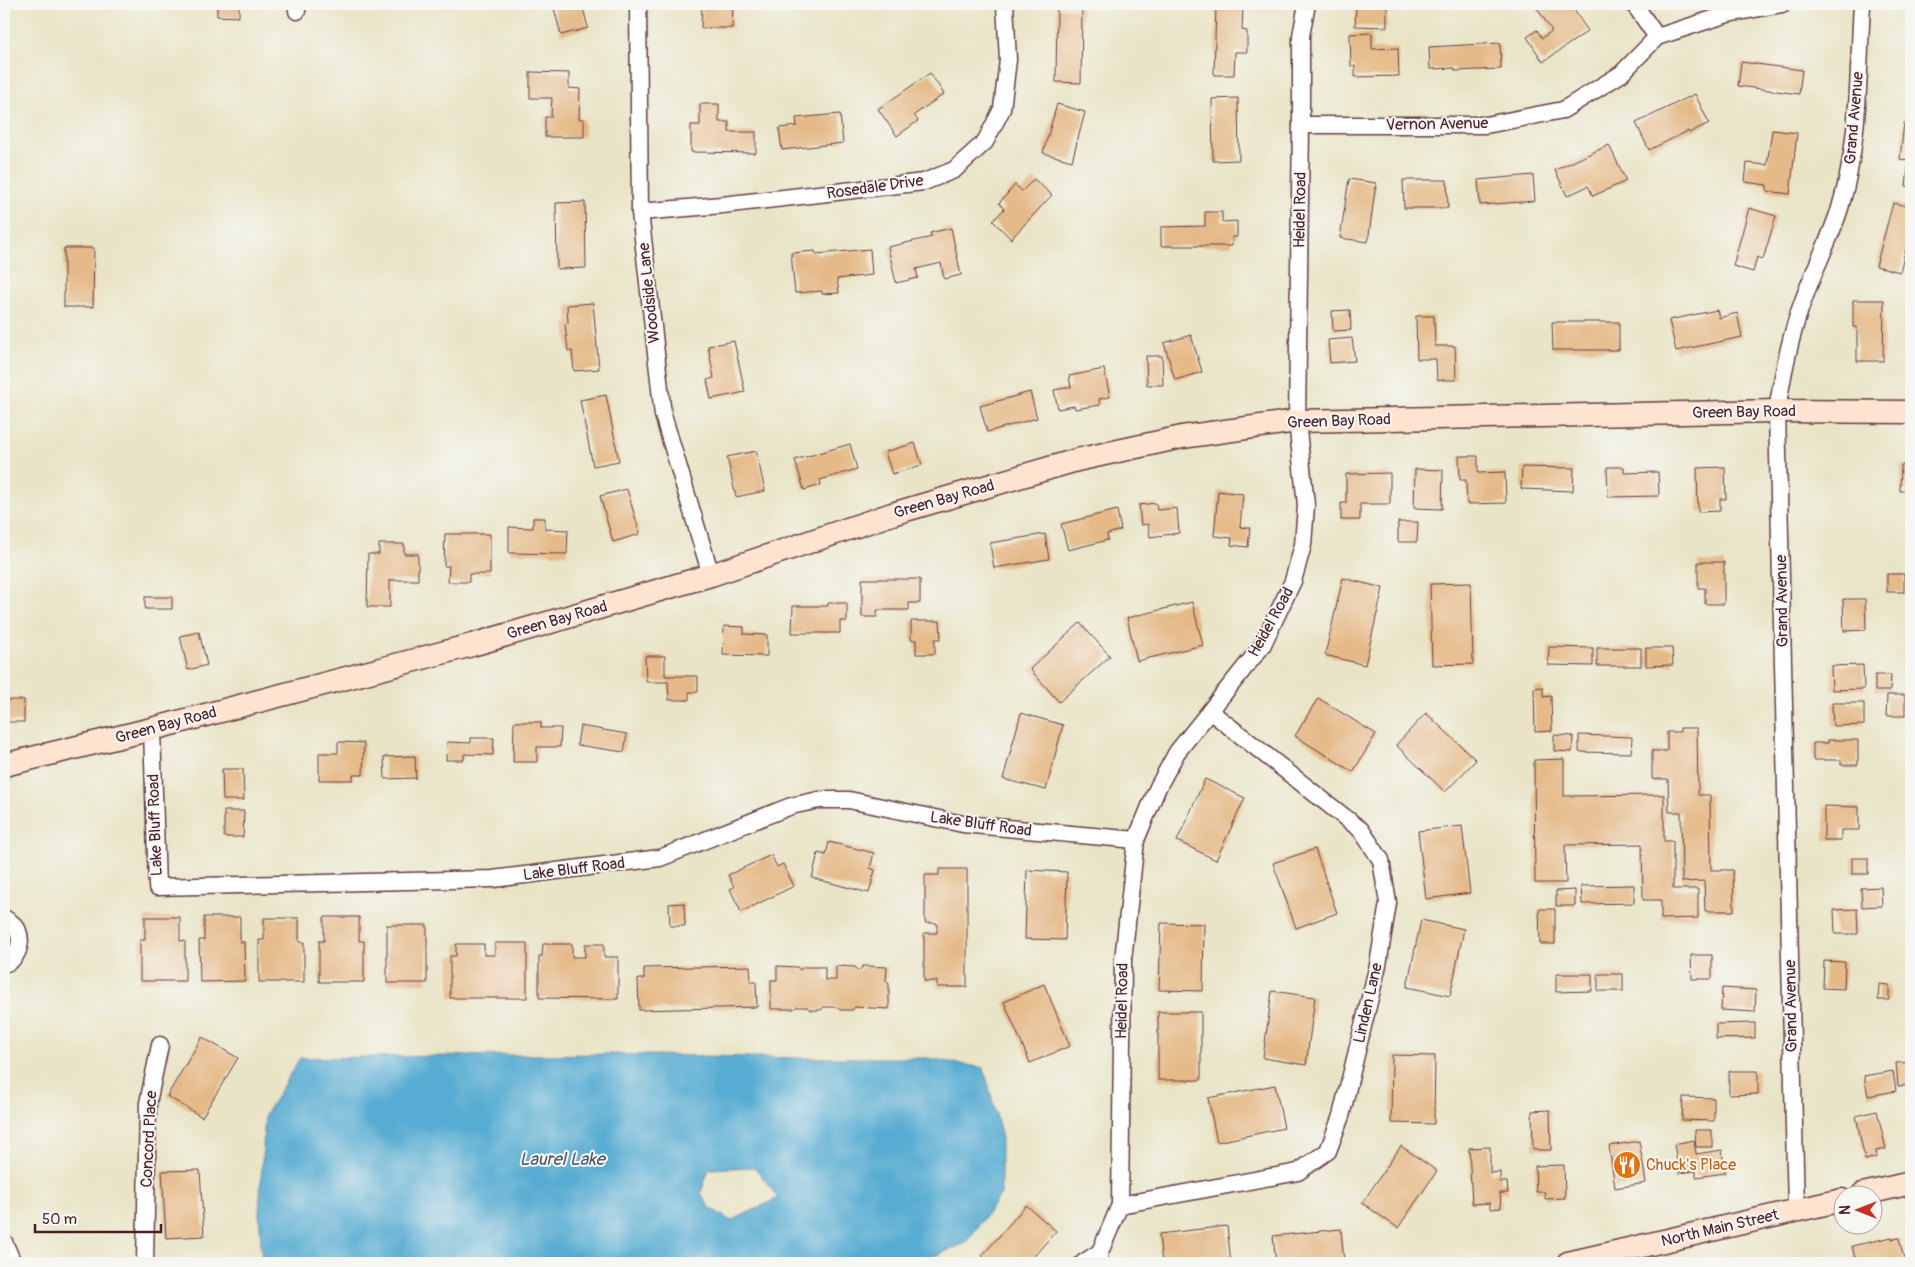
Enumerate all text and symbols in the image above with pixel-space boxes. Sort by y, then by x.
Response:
street label: Grand Avenue [1840,71,1868,165]
street label: Vernon Avenue [1385,113,1489,135]
street label: Rosedale Drive [825,170,925,204]
street label: Heidel Road [1289,172,1311,248]
street label: Woodside Lane [634,242,664,344]
street label: Green Bay Road [1692,401,1796,423]
street label: Green Bay Road [1287,409,1391,433]
street label: Green Bay Road [891,475,997,523]
street label: Grand Avenue [1771,554,1793,648]
street label: Heidel Road [1244,584,1298,660]
street label: Green Bay Road [504,596,610,644]
street label: Green Bay Road [113,702,219,748]
street label: Lake Bluff Road [143,773,167,877]
street label: Lake Bluff Road [929,807,1033,841]
street label: Lake Bluff Road [522,853,626,885]
street label: Grand Avenue [1780,959,1802,1053]
street label: Linden Lane [1349,961,1387,1045]
street label: Heidel Road [1111,963,1133,1039]
street label: Concord Place [136,1090,162,1188]
water label: Laurel Lake [519,1148,607,1171]
restaurant icon: Chuck's Place [1612,1150,1642,1180]
place label: Chuck's Place [1646,1155,1736,1175]
north arrow [1832,1184,1882,1234]
scale bar [35,1202,161,1234]
street label: North Main Street [1659,1205,1781,1251]
text: N [1837,1205,1854,1215]
text: 50 m [42,1210,77,1229]

